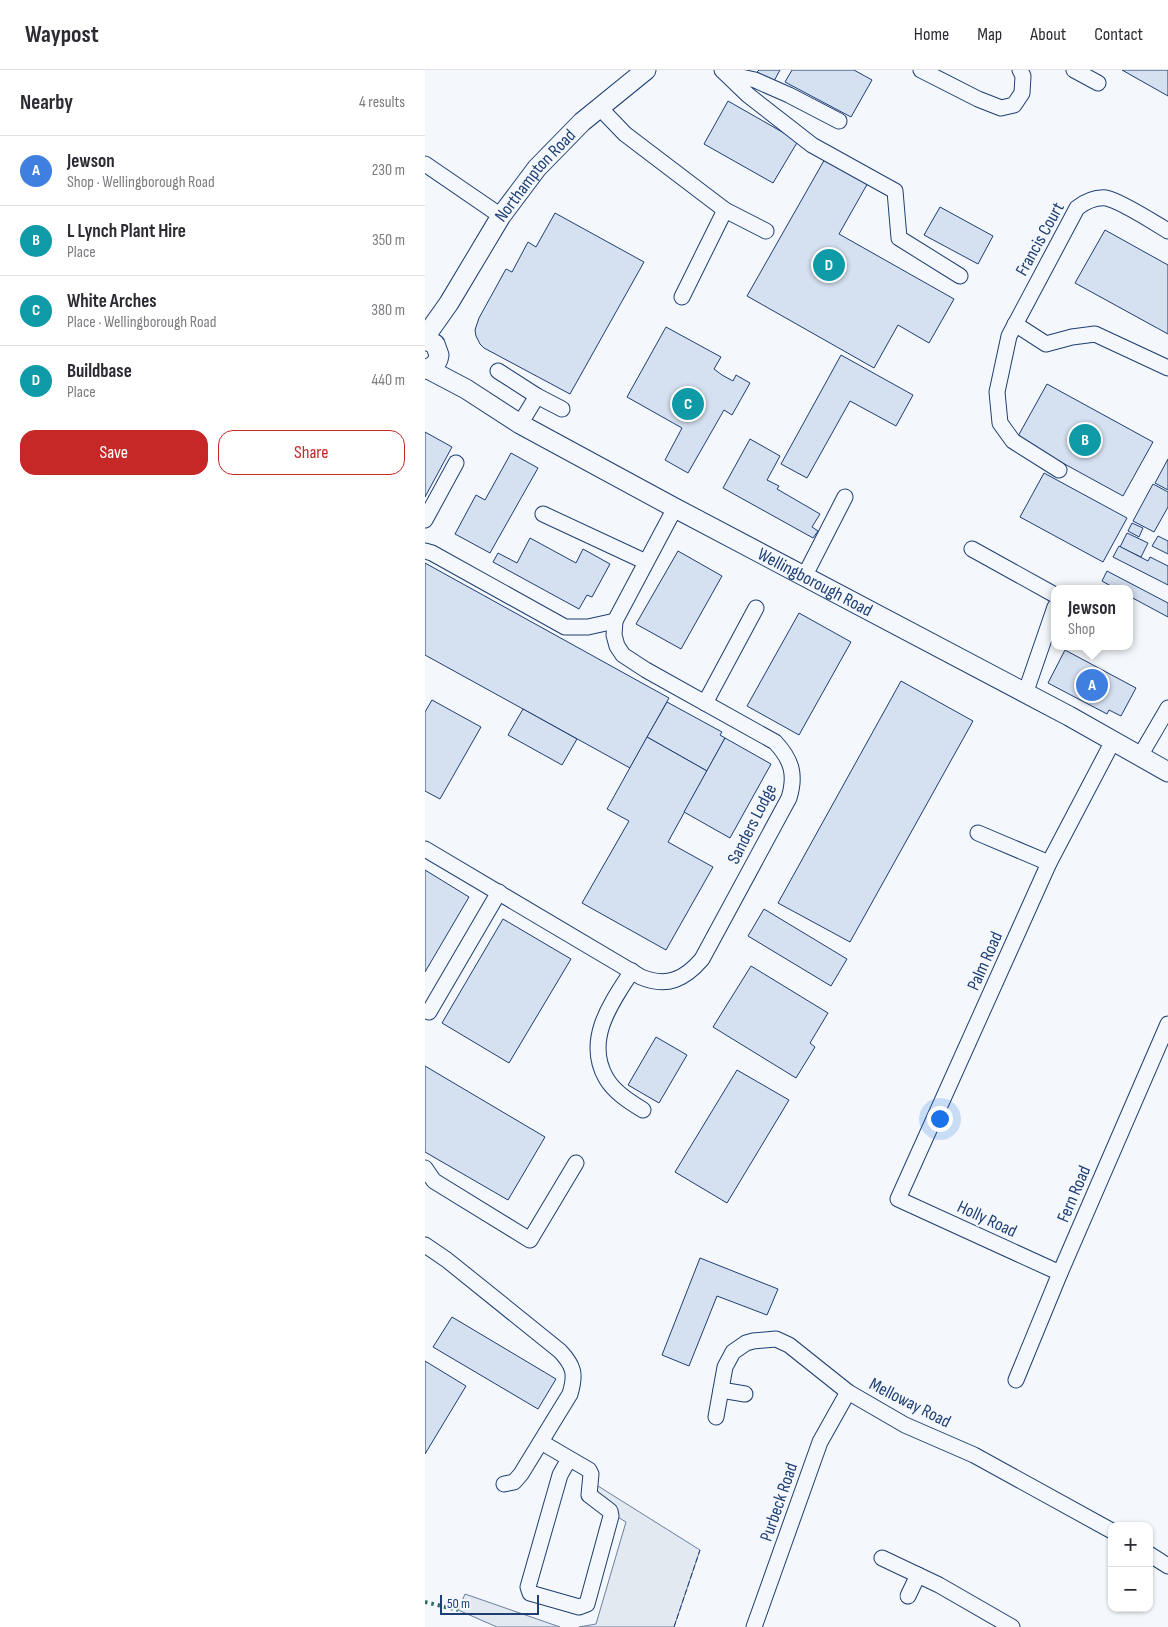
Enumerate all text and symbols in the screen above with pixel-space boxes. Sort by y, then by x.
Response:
text: Waypost [25,20,99,49]
text: Home [914,24,949,45]
text: Map [977,24,1002,45]
text: About [1030,24,1066,45]
text: Contact [1094,24,1143,45]
text: Nearby [20,90,73,115]
text: 4 results [359,93,405,112]
street label: Northampton Road [490,125,580,226]
text: Jewson [67,150,115,173]
text: A [32,161,40,180]
text: 230 m [372,161,405,180]
text: Shop · Wellingborough Road [67,173,215,192]
street label: Francis Court [1011,198,1069,279]
text: L Lynch Plant Hire [67,220,186,243]
text: B [32,231,40,250]
text: 350 m [372,231,405,250]
text: Place [67,243,96,262]
pin: D [813,246,845,284]
text: White Arches [67,290,157,313]
text: C [32,301,40,320]
text: 380 m [371,301,405,320]
text: Place · Wellingborough Road [67,313,216,332]
text: Buildbase [67,360,132,383]
text: D [32,371,40,390]
text: 440 m [372,371,405,390]
text: Place [67,383,96,402]
pin: C [672,385,704,423]
pin: B [1069,421,1101,459]
button: Save [20,430,208,475]
button: Share [218,430,405,475]
street label: Wellingborough Road [754,543,876,621]
popup [1051,585,1133,650]
text: Jewson [1068,597,1116,620]
text: Shop [1068,620,1095,639]
pin: A [1076,666,1108,704]
street label: Sanders Lodge [723,780,781,868]
street label: Palm Road [963,928,1007,994]
your location [927,1106,953,1132]
street label: Fern Road [1053,1162,1095,1226]
street label: Holly Road [954,1196,1020,1242]
street label: Melloway Road [866,1374,954,1432]
street label: Purbeck Road [756,1460,802,1544]
map controls [1108,1522,1153,1612]
button: + [1108,1522,1153,1567]
button: − [1108,1567,1153,1612]
scale bar [440,1592,539,1615]
text: 50 m [447,1595,470,1612]

